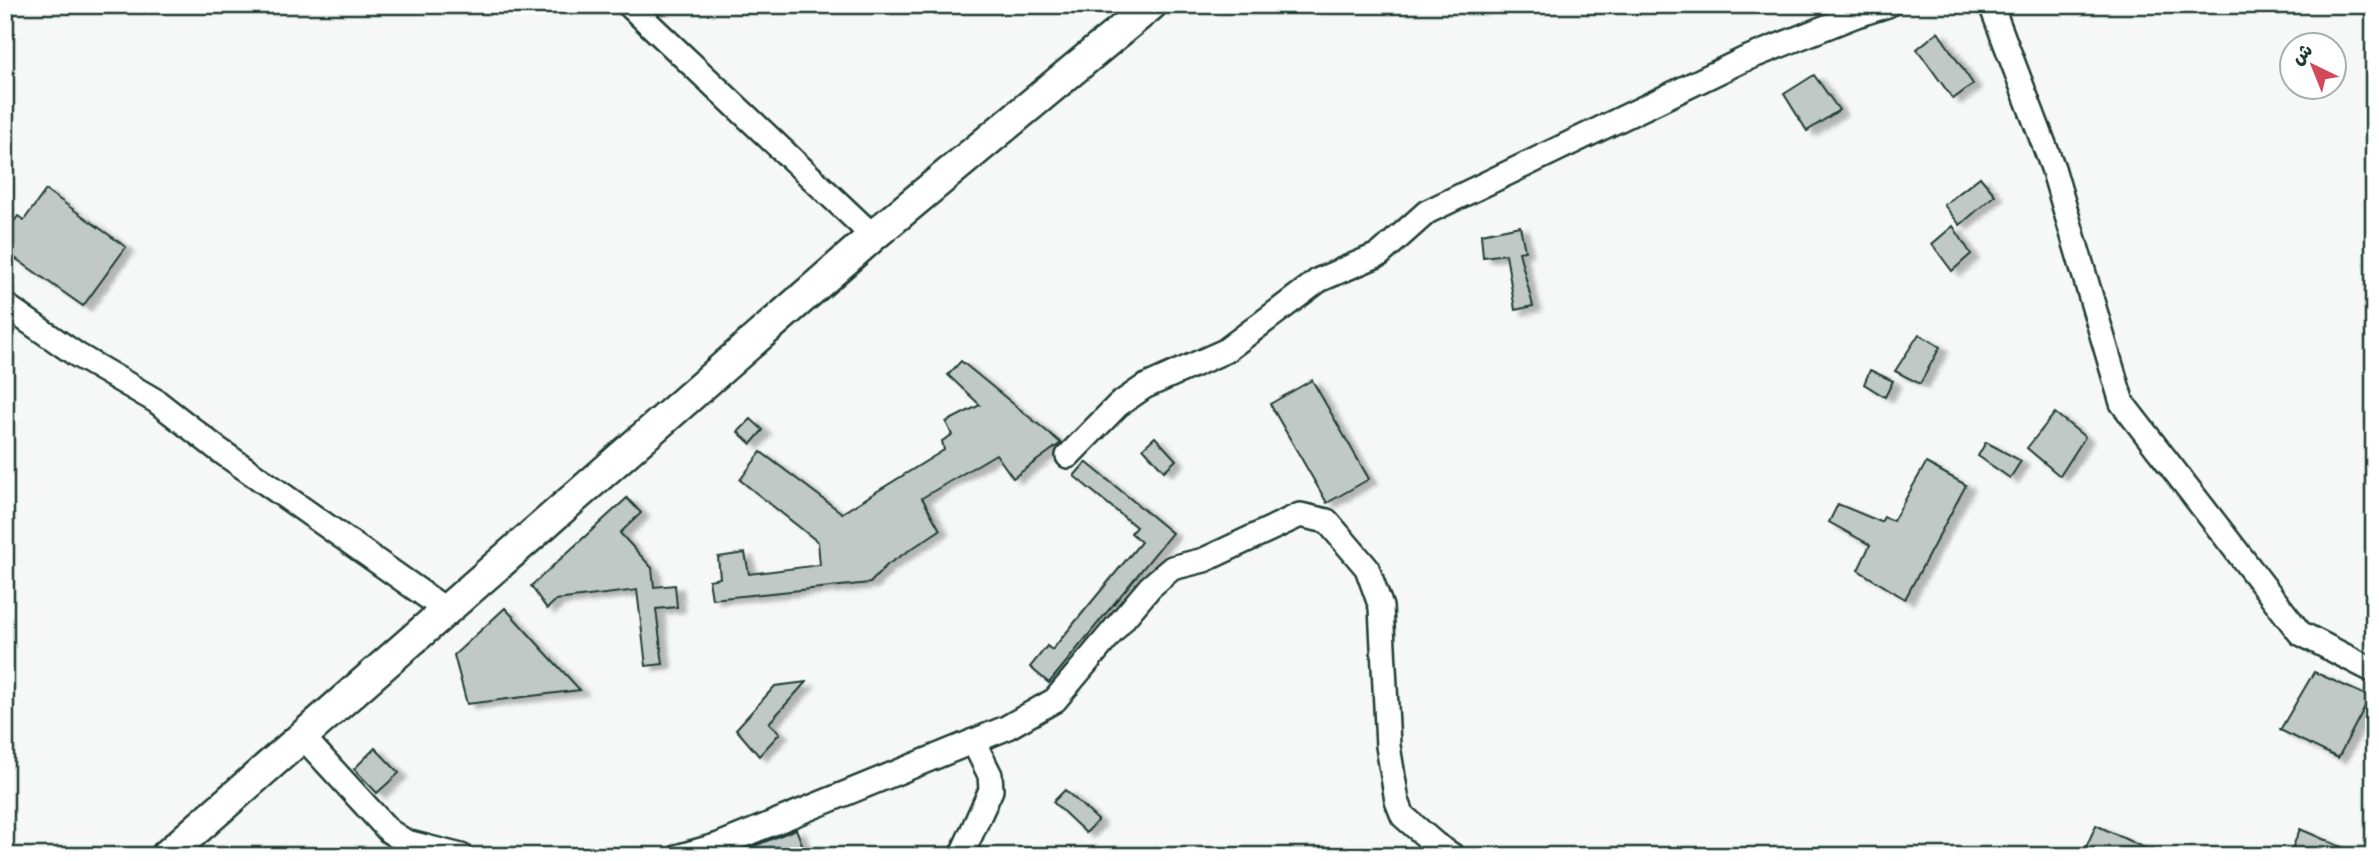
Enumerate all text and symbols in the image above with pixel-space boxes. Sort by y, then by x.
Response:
north arrow [2278,32,2348,102]
text: ش [2287,39,2318,70]

